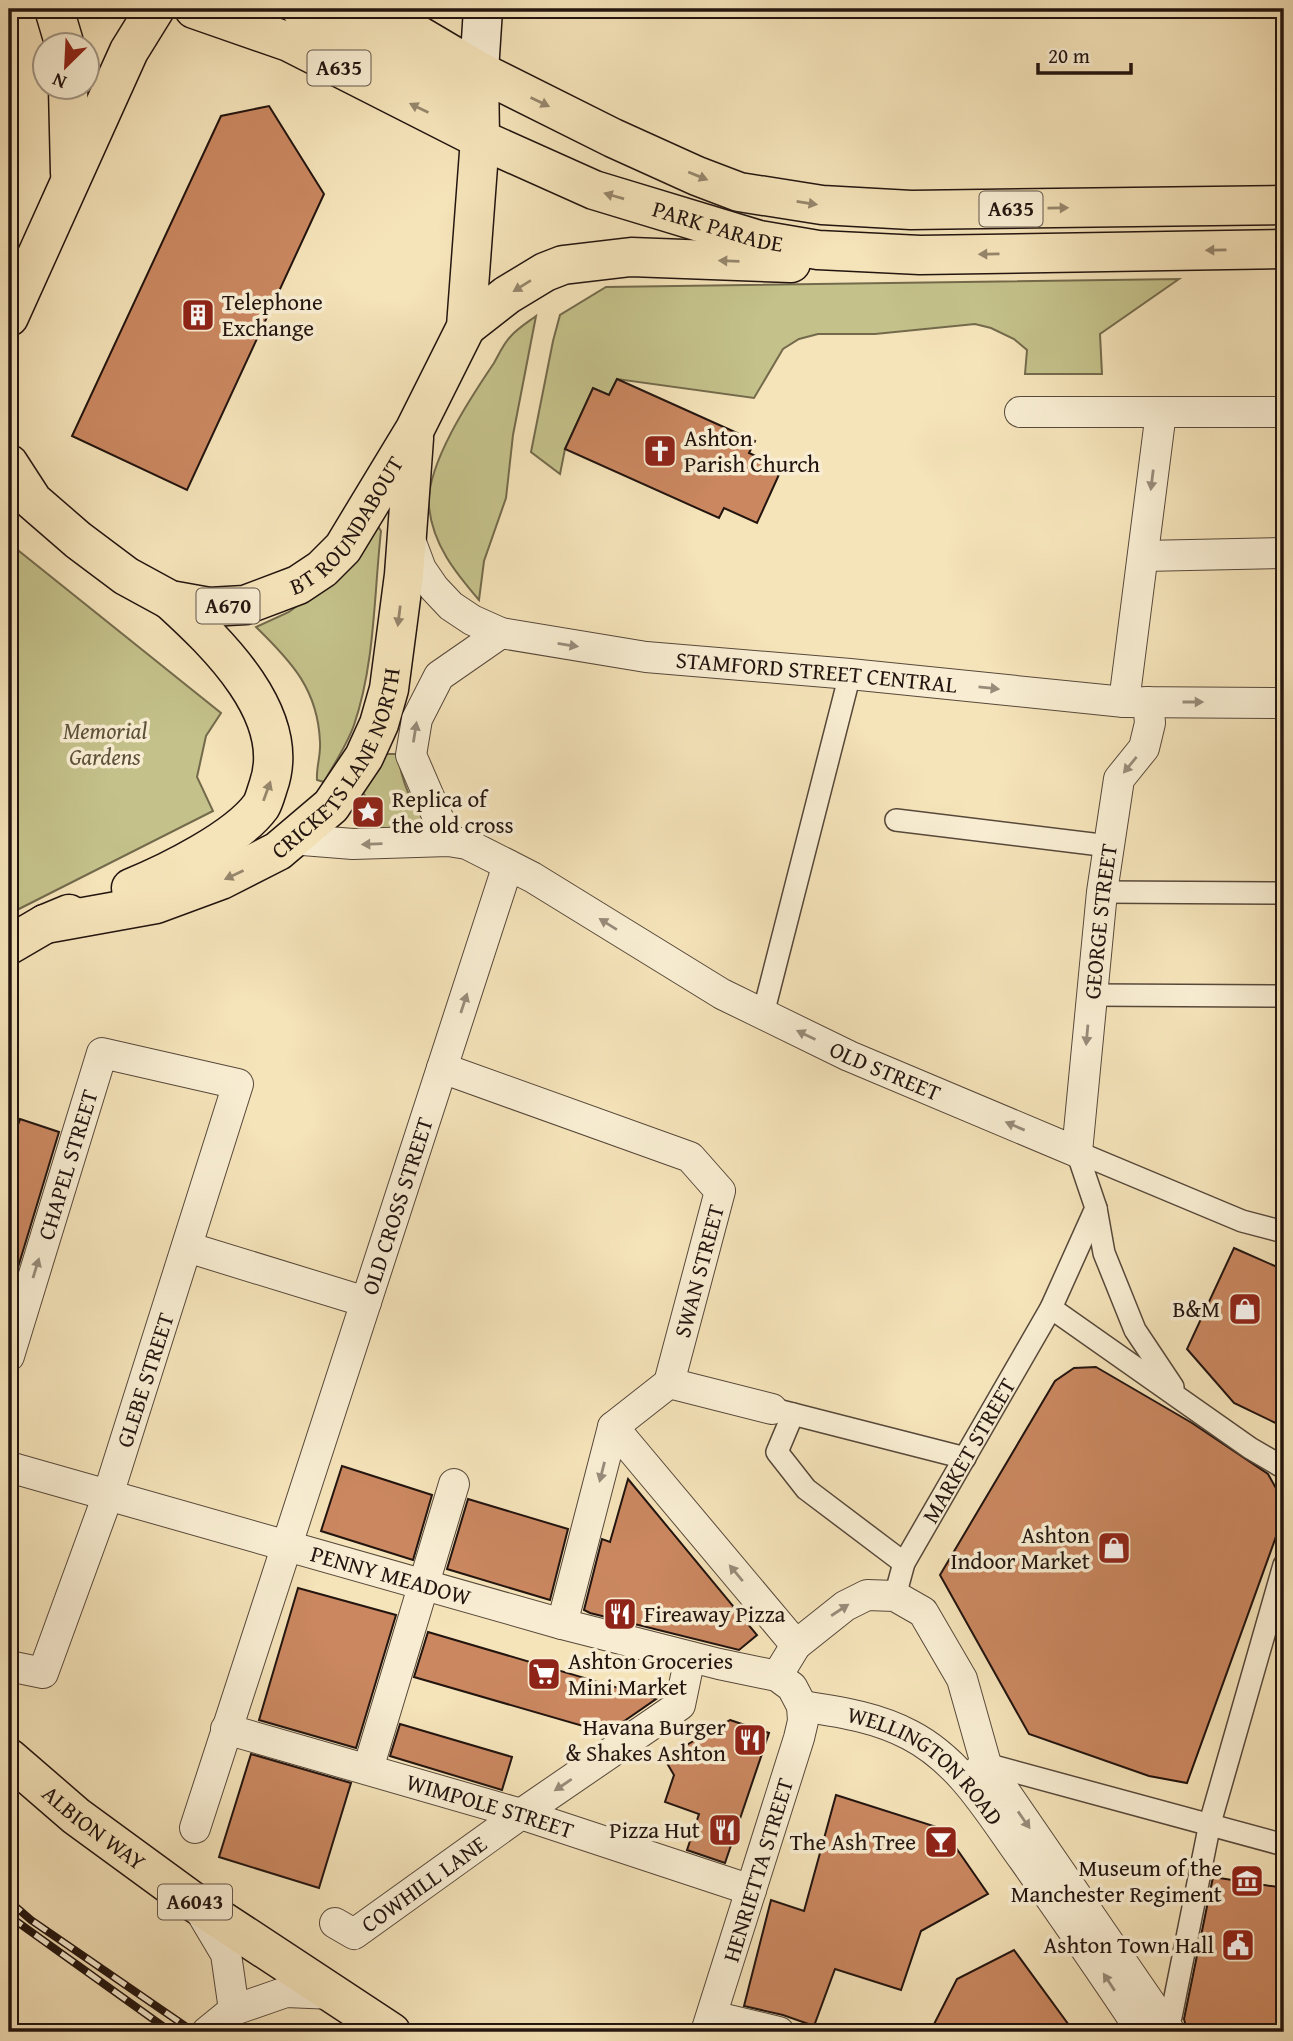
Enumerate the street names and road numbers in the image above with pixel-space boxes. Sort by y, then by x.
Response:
road number: A635 [308,50,370,86]
street label: PARK PARADE [649,192,786,260]
road number: A635 [979,192,1042,227]
street label: BT ROUNDABOUT [285,449,411,603]
road number: A670 [196,588,260,624]
street label: STAMFORD STREET CENTRAL [674,643,959,701]
street label: CRICKETS LANE NORTH [264,666,408,866]
street label: GEORGE STREET [1075,841,1125,1001]
street label: OLD STREET [824,1032,946,1109]
street label: CHAPEL STREET [29,1085,106,1244]
street label: OLD CROSS STREET [352,1113,441,1299]
street label: SWAN STREET [665,1201,732,1341]
street label: GLEBE STREET [107,1308,182,1451]
street label: MARKET STREET [913,1371,1023,1529]
street label: PENNY MEADOW [307,1537,475,1613]
street label: WELLINGTON ROAD [844,1697,1012,1832]
street label: WIMPOLE STREET [403,1765,578,1846]
street label: HENRIETTA STREET [714,1774,801,1966]
street label: ALBION WAY [35,1777,153,1878]
street label: COWHILL LANE [354,1827,493,1940]
road number: A6043 [158,1884,232,1920]

